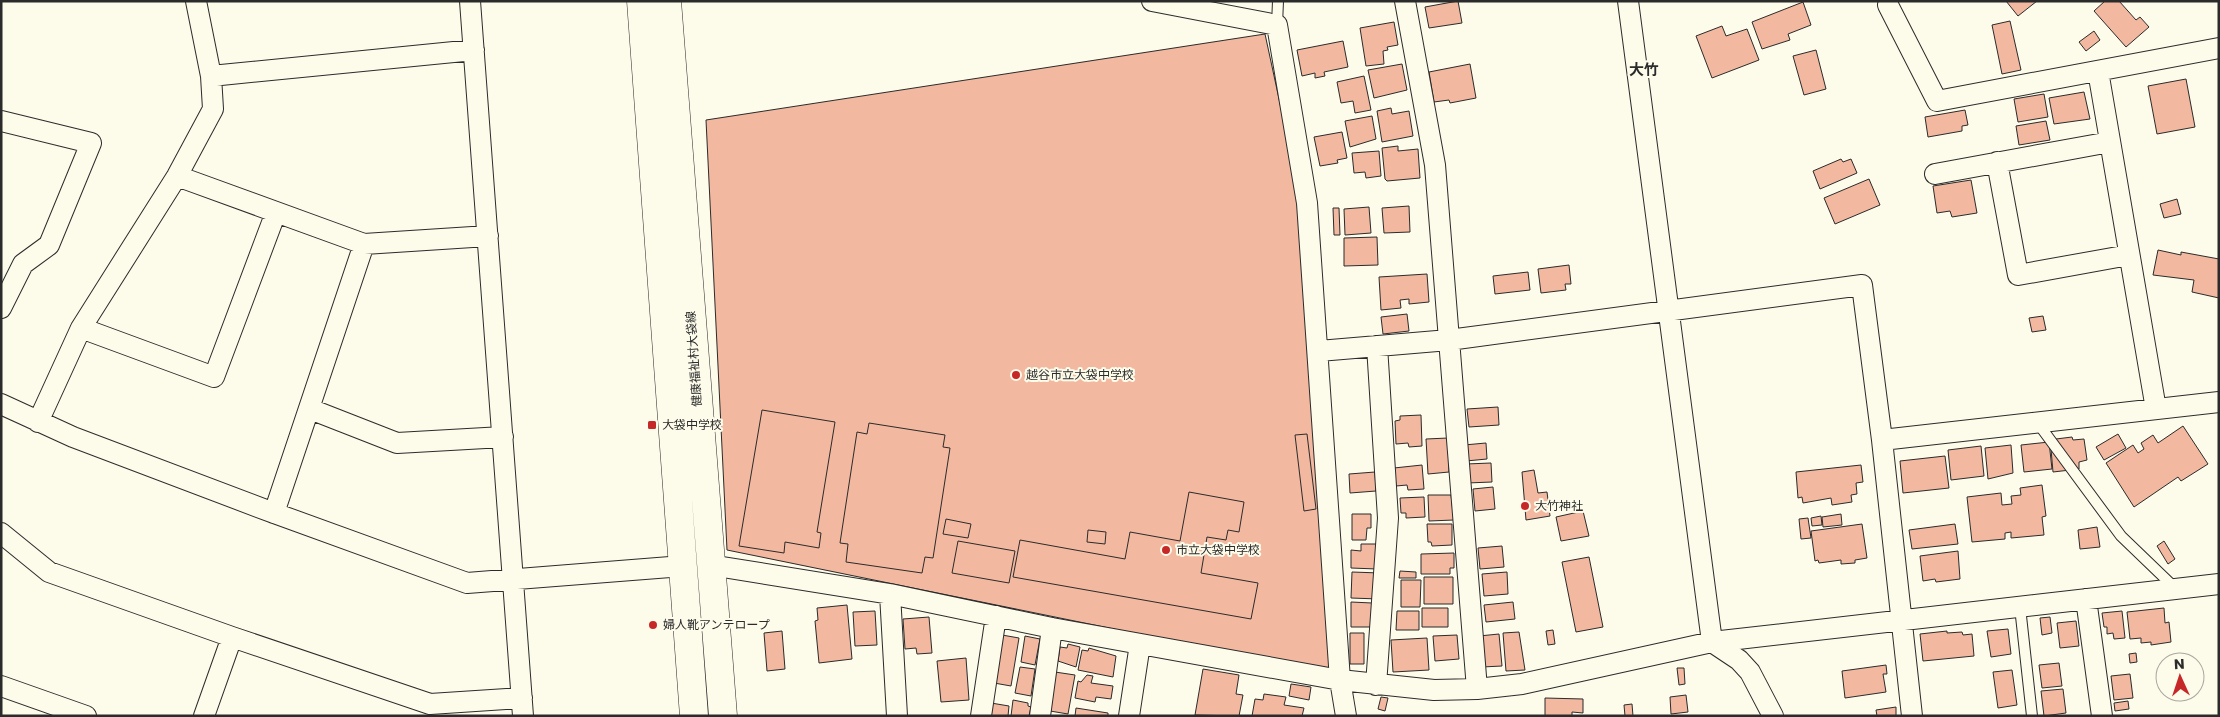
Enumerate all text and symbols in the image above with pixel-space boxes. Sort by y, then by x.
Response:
district label: 大竹 [1629,59,1659,80]
street label: 健康福祉村大袋線 [682,311,705,408]
place label: 越谷市立大袋中学校 [1026,366,1134,383]
marker: 越谷市立大袋中学校 [1010,369,1022,381]
place label: 大袋中学校 [662,416,722,433]
marker: 大袋中学校 [646,419,658,431]
place label: 大竹神社 [1535,497,1583,514]
marker: 大竹神社 [1519,500,1531,512]
place label: 市立大袋中学校 [1176,541,1260,558]
marker: 市立大袋中学校 [1160,544,1172,556]
place label: 婦人靴アンテロープ [663,616,770,633]
marker: 婦人靴アンテロープ [647,619,659,631]
north arrow [2155,652,2205,702]
text: N [2174,654,2185,674]

